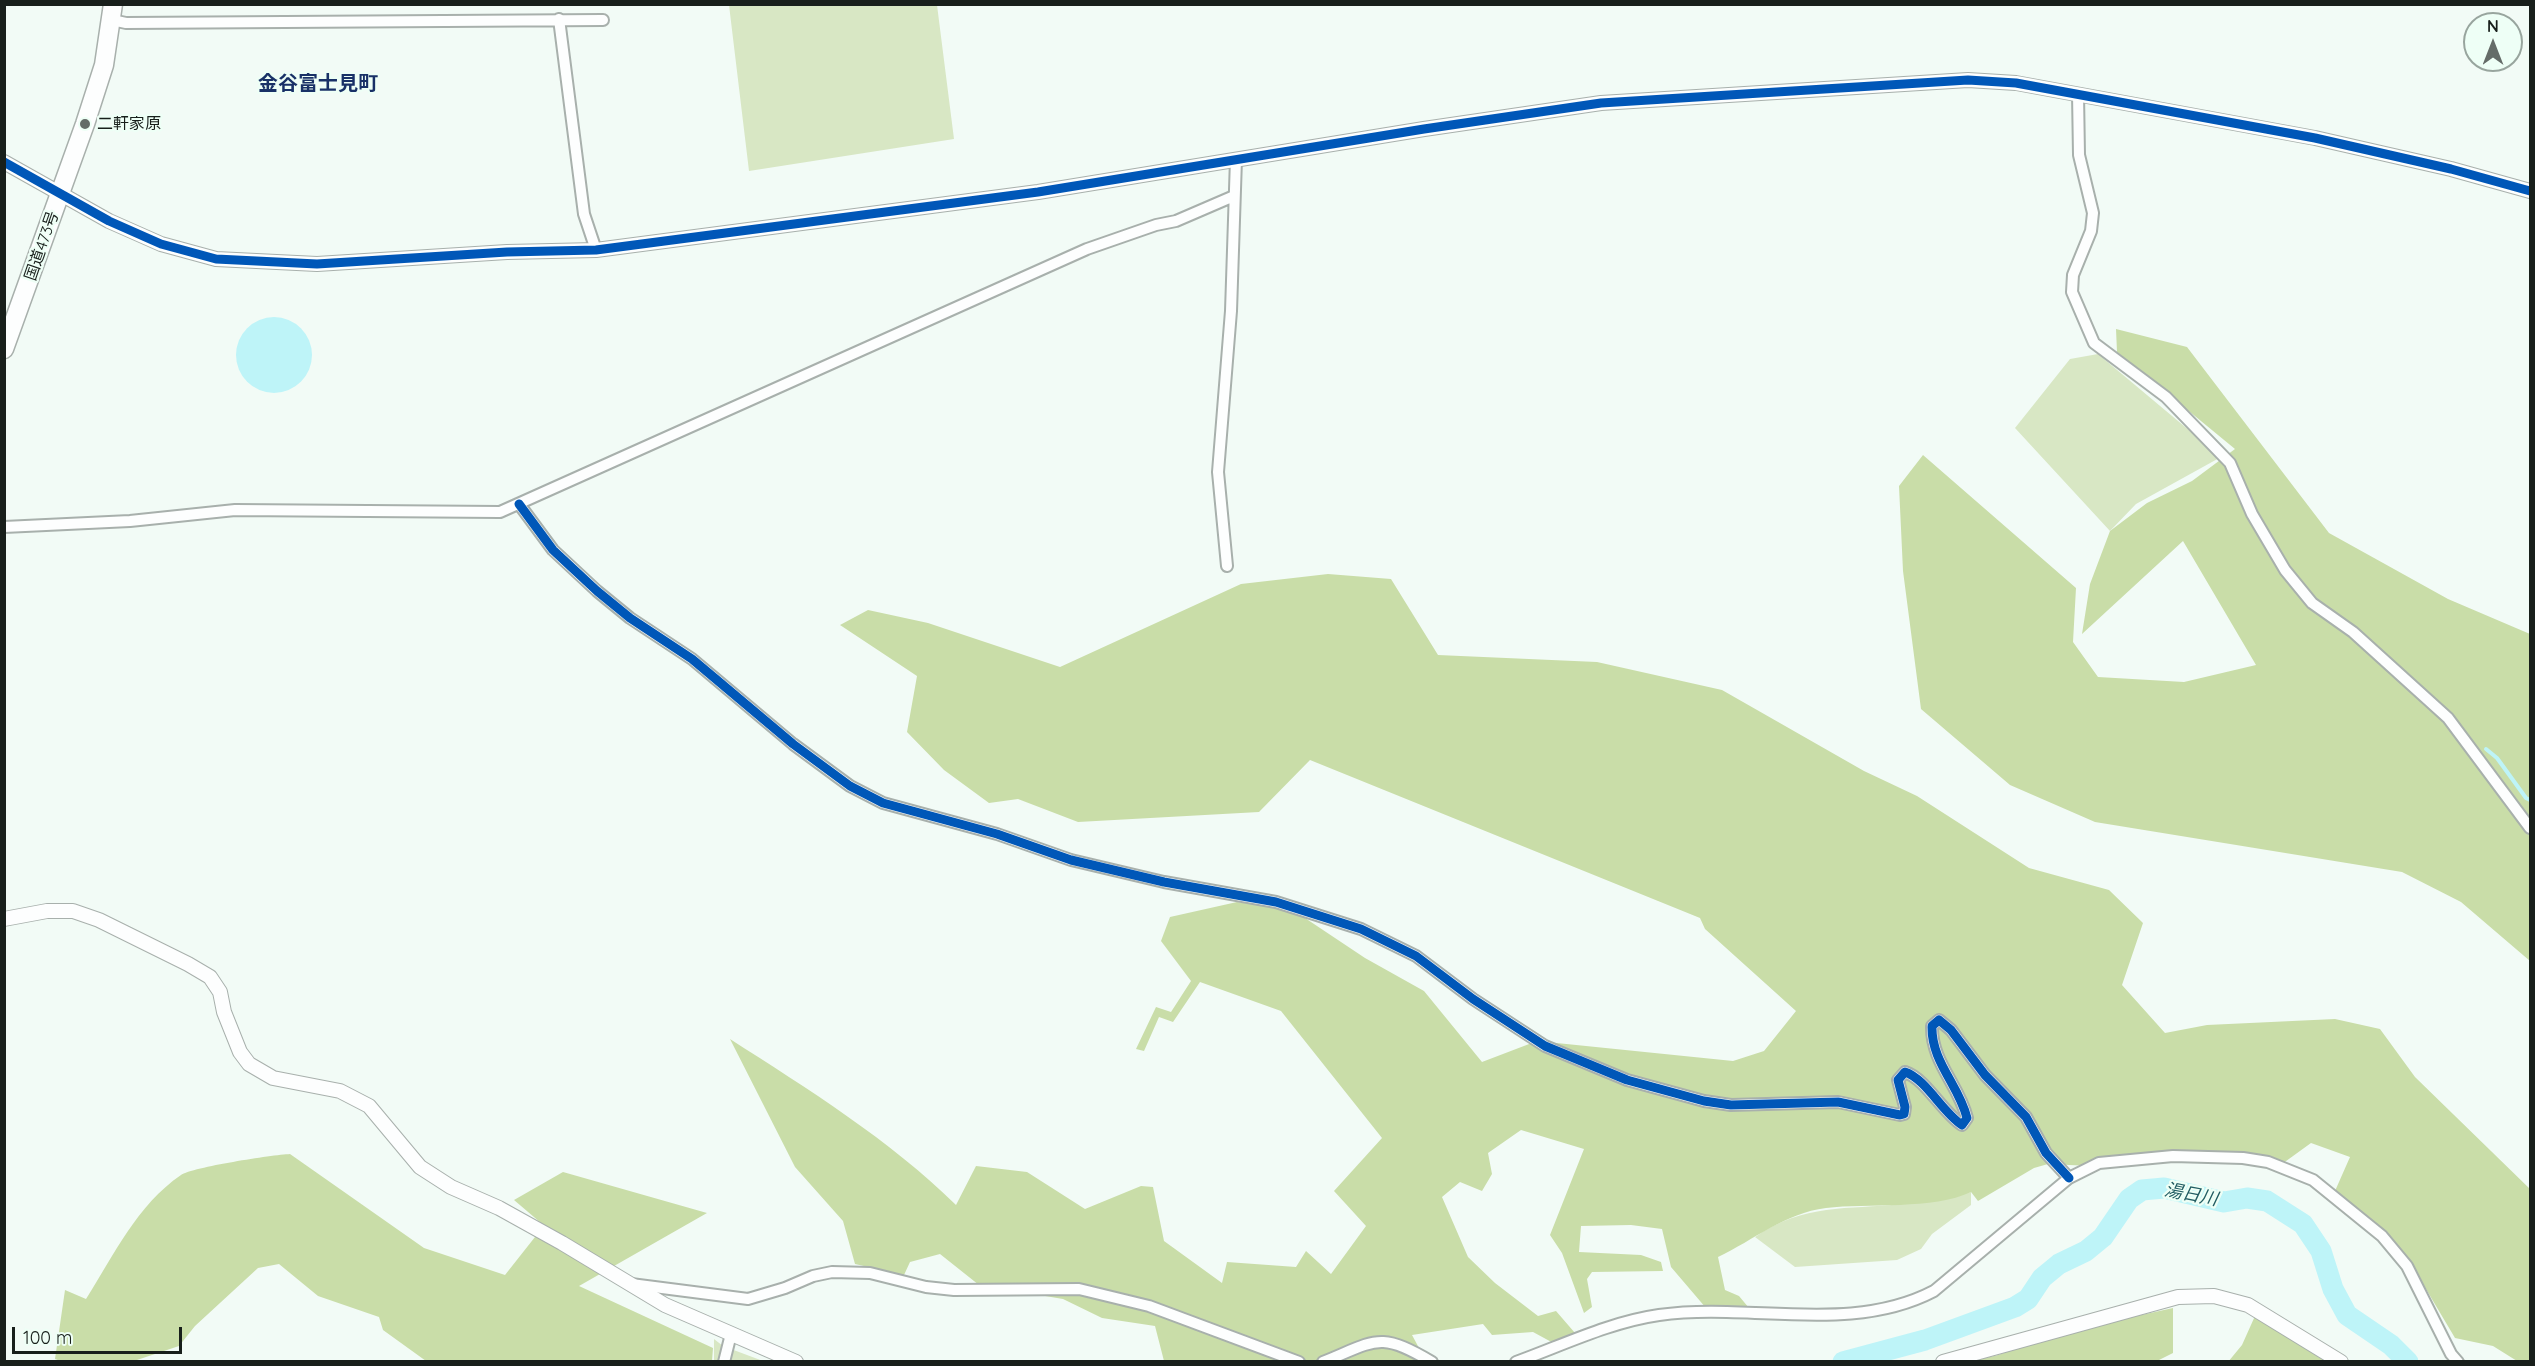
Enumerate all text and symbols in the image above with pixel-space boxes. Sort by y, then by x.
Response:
north arrow [2463,12,2523,72]
text: N [2487,16,2499,36]
district label: 金谷富士見町 [258,72,378,96]
place label: 二軒家原 [97,114,161,134]
marker: 二軒家原 [78,117,92,131]
street label: 国道473号 [21,209,63,283]
water label: 湯日川 [2162,1179,2220,1211]
scale bar [15,1315,184,1353]
text: 100 m [23,1326,72,1349]

